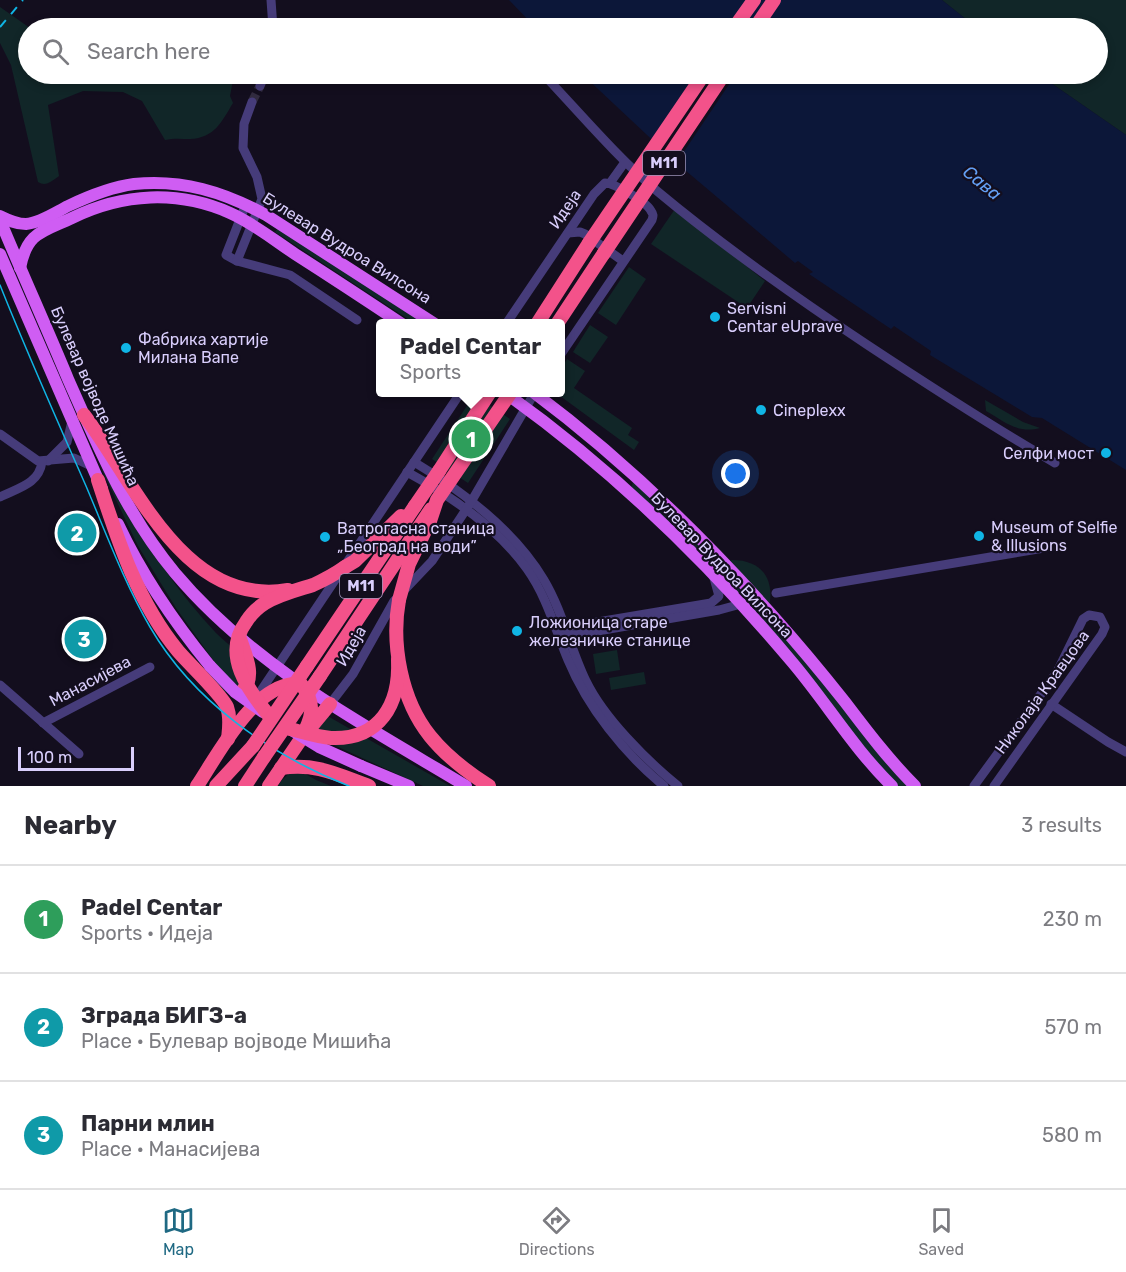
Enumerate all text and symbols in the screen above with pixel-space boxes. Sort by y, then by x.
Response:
search box [18,18,1108,84]
icon: search [39,35,72,68]
text: Search here [87,38,210,65]
road number: M11 [643,151,685,175]
water label: Сава [958,161,1006,205]
street label: Идеја [545,186,585,232]
street label: Булевар Вудроа Вилсона [259,188,435,308]
place label: Servisni Centar eUprave [727,299,843,336]
street label: Булевар војводе Мишића [47,303,143,489]
marker: Servisni Centar eUprave [708,310,722,324]
popup [376,319,565,397]
place label: Фабрика хартије Милана Вапе [138,330,268,367]
text: Padel Centar [400,333,541,360]
marker: Фабрика хартије Милана Вапе [119,341,133,355]
text: Sports [400,360,461,384]
place label: Cineplexx [773,401,846,420]
marker: Cineplexx [754,403,768,417]
pin: 1 [452,416,490,462]
place label: Селфи мост [1003,444,1094,463]
marker: Селфи мост [1099,446,1113,460]
your location [721,459,750,488]
street label: Булевар Вудроа Вилсона [647,488,797,642]
pin: 2 [58,510,97,556]
place label: Museum of Selfie & Illusions [991,518,1118,555]
place label: Ватрогасна станица „Београд на води” [337,519,495,556]
marker: Museum of Selfie & Illusions [972,529,986,543]
marker: Ватрогасна станица „Београд на води” [318,530,332,544]
road number: M11 [340,574,382,598]
place label: Ложионица старе железничке станице [529,613,691,650]
pin: 3 [64,616,104,662]
street label: Идеја [332,622,370,670]
marker: Ложионица старе железничке станице [510,624,524,638]
street label: Николаја Кравцова [991,627,1093,757]
street label: Манасијева [46,652,134,710]
scale bar [18,744,134,772]
text: 100 m [27,748,72,767]
text: Nearby [24,810,117,841]
text: 3 results [1021,813,1102,837]
text: Padel Centar [81,894,222,921]
text: 1 [39,907,48,931]
text: 230 m [1043,907,1102,931]
text: Sports · Идеја [81,921,213,945]
text: Зграда БИГЗ-а [81,1002,247,1029]
text: 2 [37,1015,50,1039]
text: 570 m [1044,1015,1102,1039]
text: Place · Булевар војводе Мишића [81,1029,391,1053]
text: Парни млин [81,1110,215,1137]
text: 3 [37,1123,50,1147]
text: 580 m [1042,1123,1102,1147]
text: Place · Манасијева [81,1137,260,1161]
tab: Map [162,1204,195,1259]
tab: Directions [519,1204,595,1259]
tab: Saved [918,1204,964,1259]

